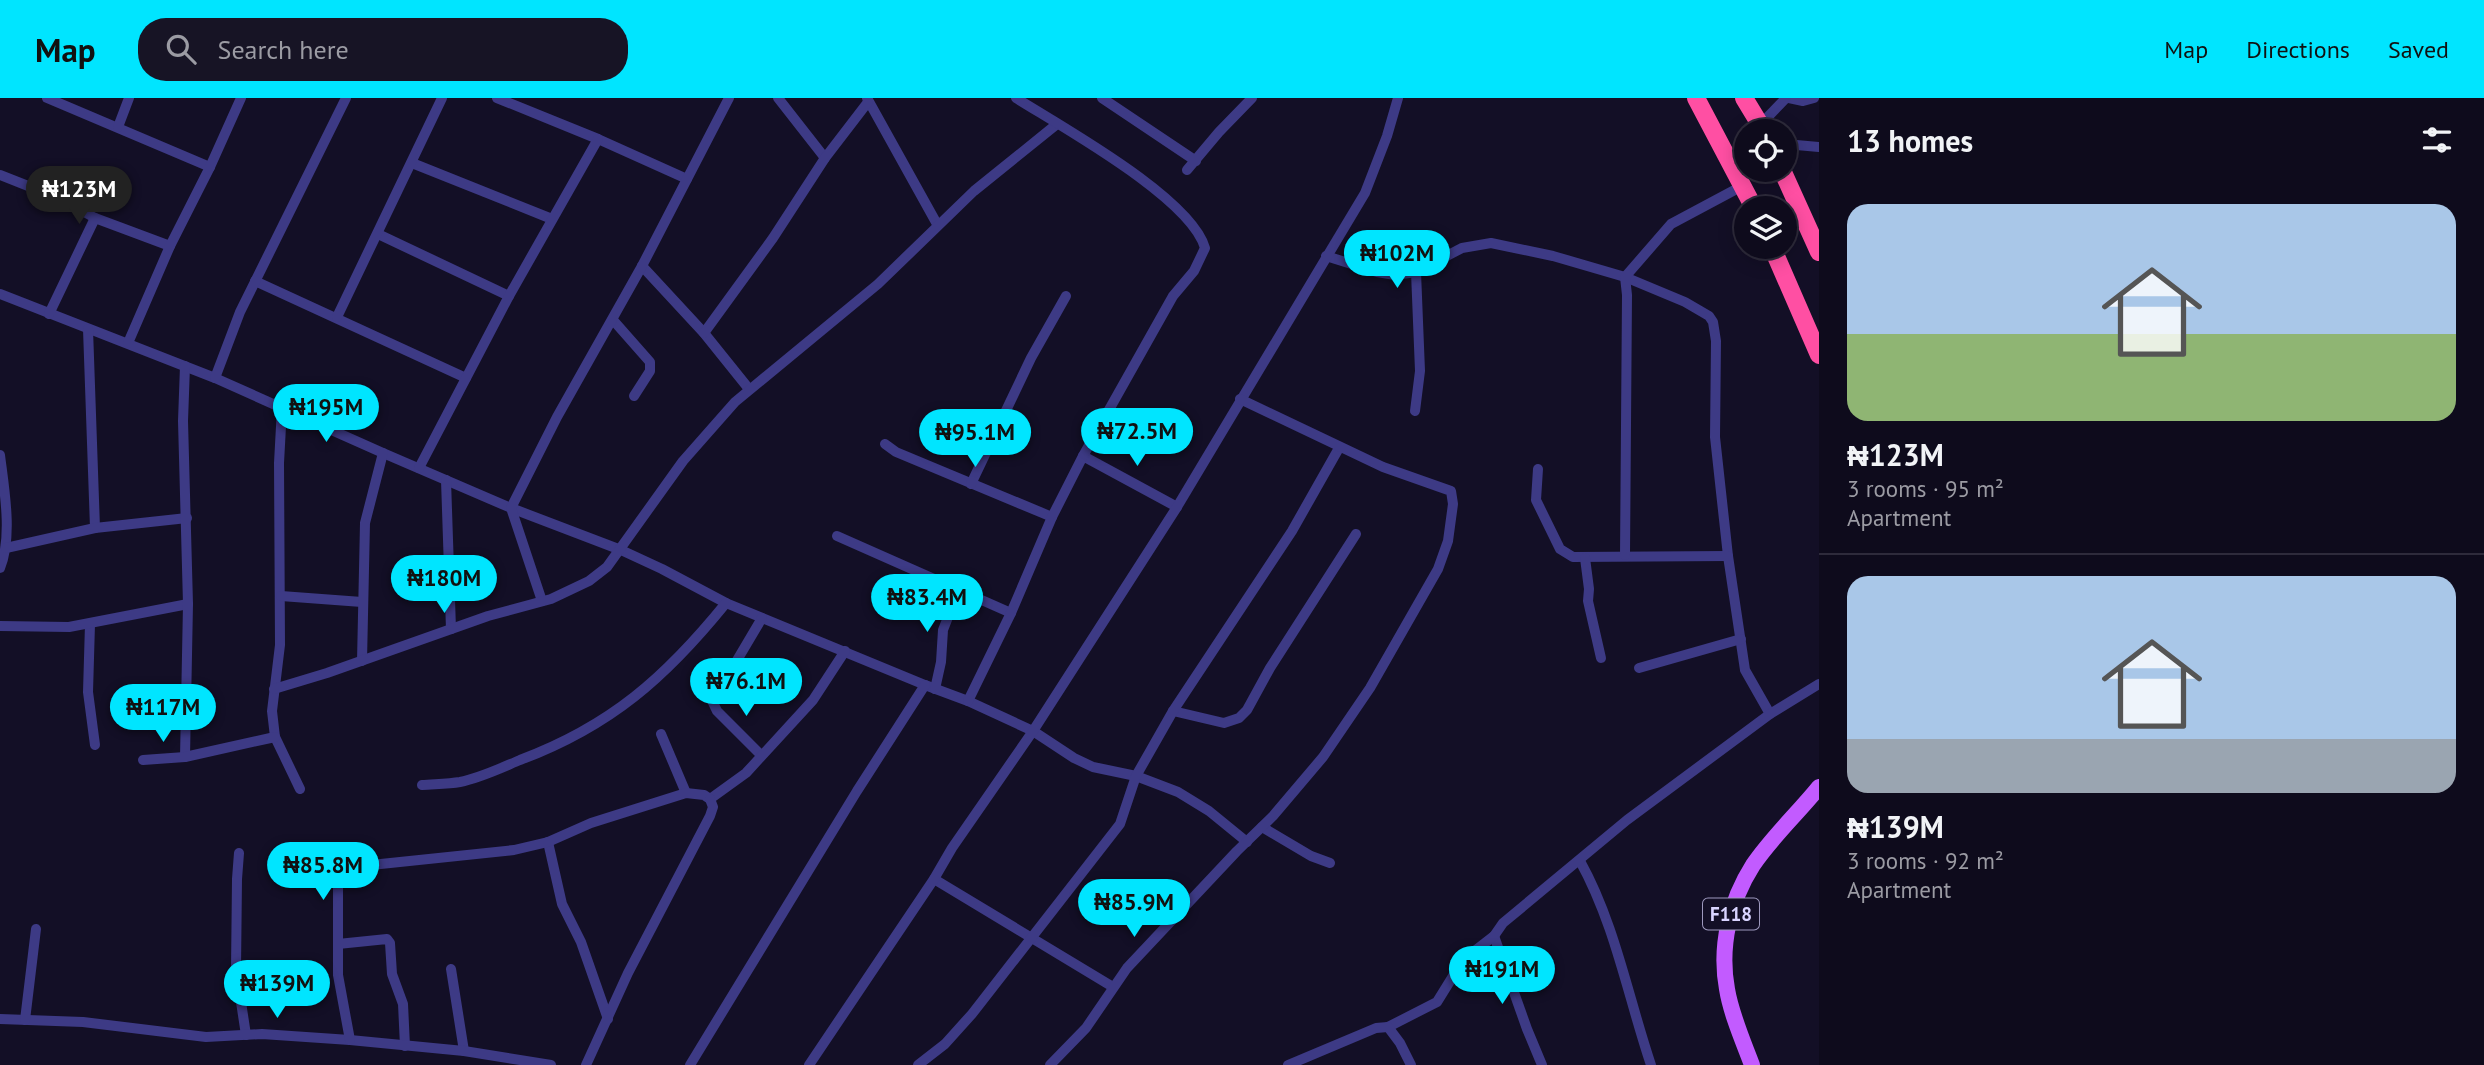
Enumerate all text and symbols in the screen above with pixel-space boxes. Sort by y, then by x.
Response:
search box [138,18,628,81]
text: Map [35,28,96,71]
icon: search [162,30,200,68]
text: Search here [218,33,349,66]
text: Map [2164,34,2208,65]
text: Directions [2246,34,2350,65]
text: Saved [2388,34,2449,65]
map controls [1734,119,1797,259]
button: locate [1734,119,1797,182]
text: 13 homes [1847,121,1973,160]
icon: filters [2418,121,2456,159]
pin: ₦123M [30,166,128,226]
text: ₦123M [42,174,116,203]
button: layers [1734,196,1797,259]
pin: ₦102M [1348,230,1446,290]
text: ₦102M [1360,238,1434,267]
icon: home [2089,249,2215,375]
pin: ₦195M [277,384,375,444]
text: ₦195M [289,392,363,421]
pin: ₦72.5M [1080,408,1194,468]
pin: ₦95.1M [918,410,1032,469]
text: ₦72.5M [1097,416,1177,445]
text: ₦95.1M [935,417,1015,446]
text: ₦123M [1847,435,1944,474]
text: 3 rooms · 95 m² [1847,474,2004,503]
text: Apartment [1847,503,1951,532]
pin: ₦180M [395,556,493,615]
text: ₦180M [407,563,481,592]
pin: ₦83.4M [870,574,984,634]
text: ₦83.4M [887,582,967,611]
icon: home [2089,621,2215,747]
pin: ₦76.1M [689,658,803,718]
text: ₦76.1M [706,666,786,695]
pin: ₦117M [114,684,212,744]
text: ₦117M [126,692,200,721]
text: ₦139M [1847,807,1944,846]
pin: ₦85.8M [266,842,380,902]
text: 3 rooms · 92 m² [1847,846,2004,875]
text: ₦85.8M [283,850,363,879]
text: Apartment [1847,875,1951,904]
pin: ₦85.9M [1077,880,1191,939]
text: ₦85.9M [1094,887,1174,916]
road number: F118 [1703,898,1759,930]
pin: ₦191M [1453,946,1551,1006]
text: ₦191M [1465,954,1539,983]
pin: ₦139M [228,960,326,1020]
text: ₦139M [240,968,314,997]

